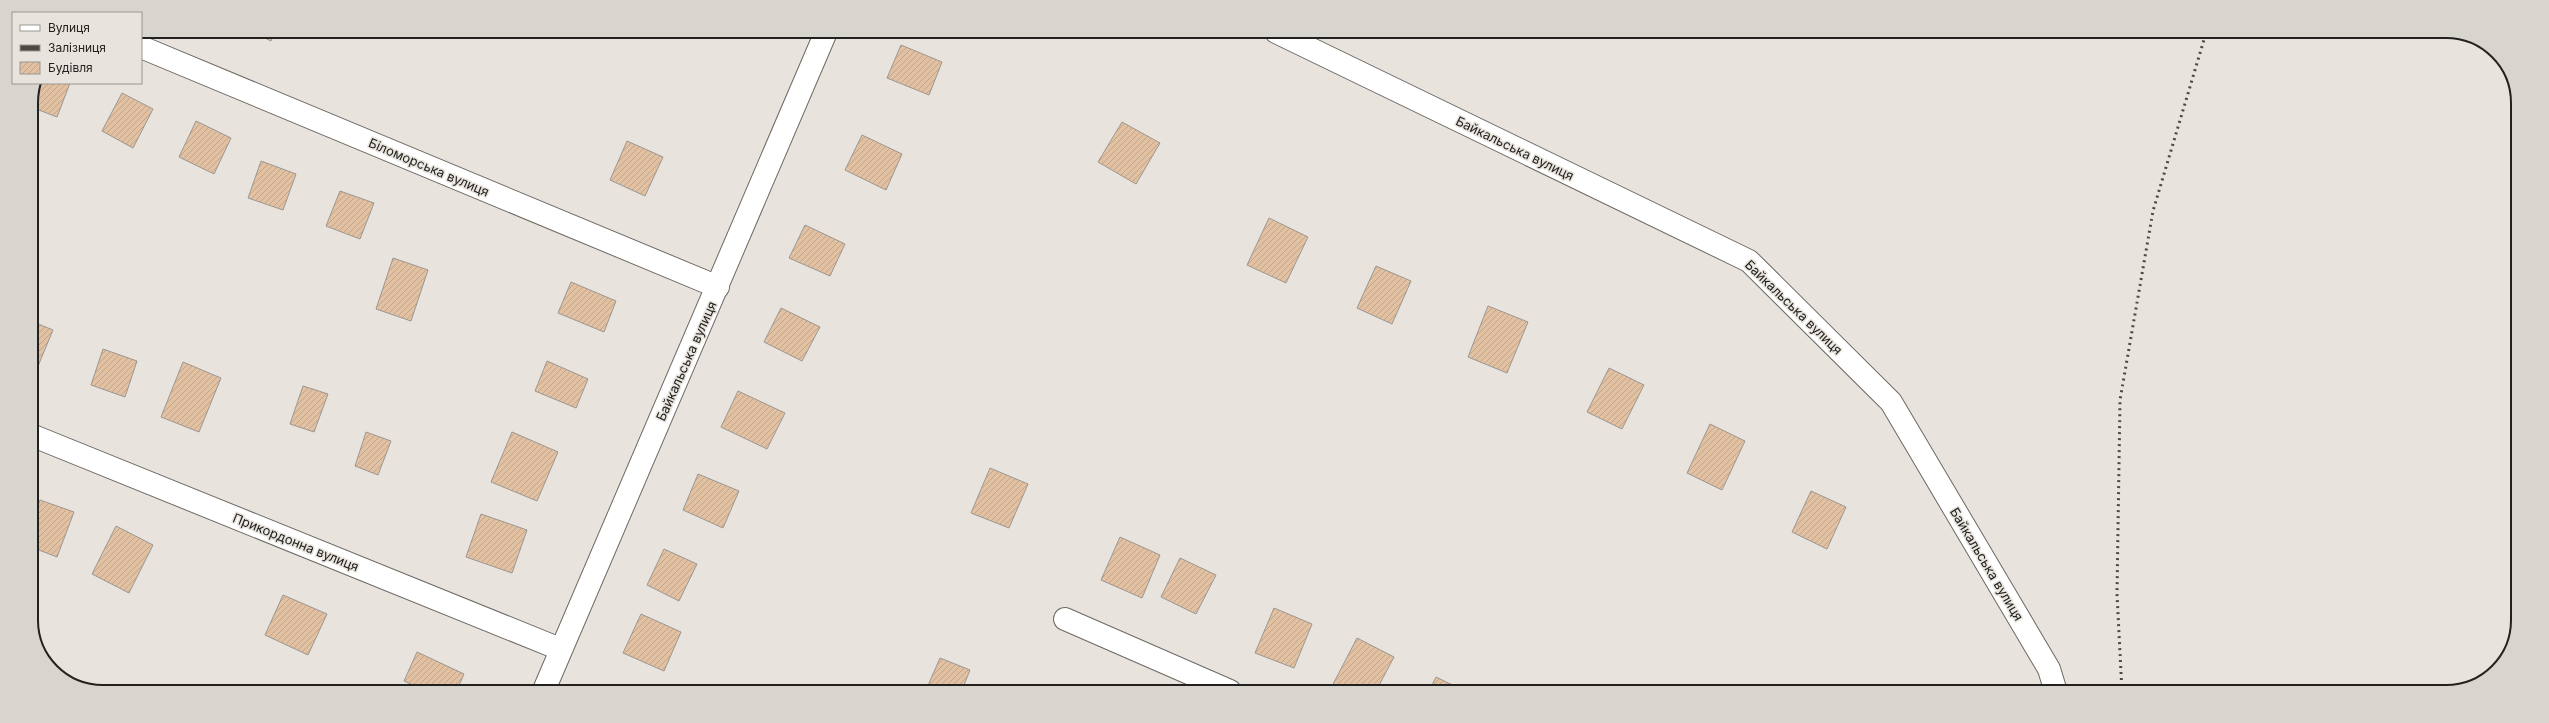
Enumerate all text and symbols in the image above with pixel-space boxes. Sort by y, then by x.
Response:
legend [12,12,142,84]
text: Вулиця [48,20,90,35]
text: Залізниця [48,40,106,55]
text: Будівля [48,60,93,75]
street label: Байкальська вулиця [1453,112,1577,184]
street label: Біломорська вулиця [366,134,492,200]
street label: Байкальська вулиця [1742,256,1846,358]
street label: Байкальська вулиця [652,299,720,423]
street label: Байкальська вулиця [1947,504,2027,624]
street label: Прикордонна вулиця [231,509,361,575]

